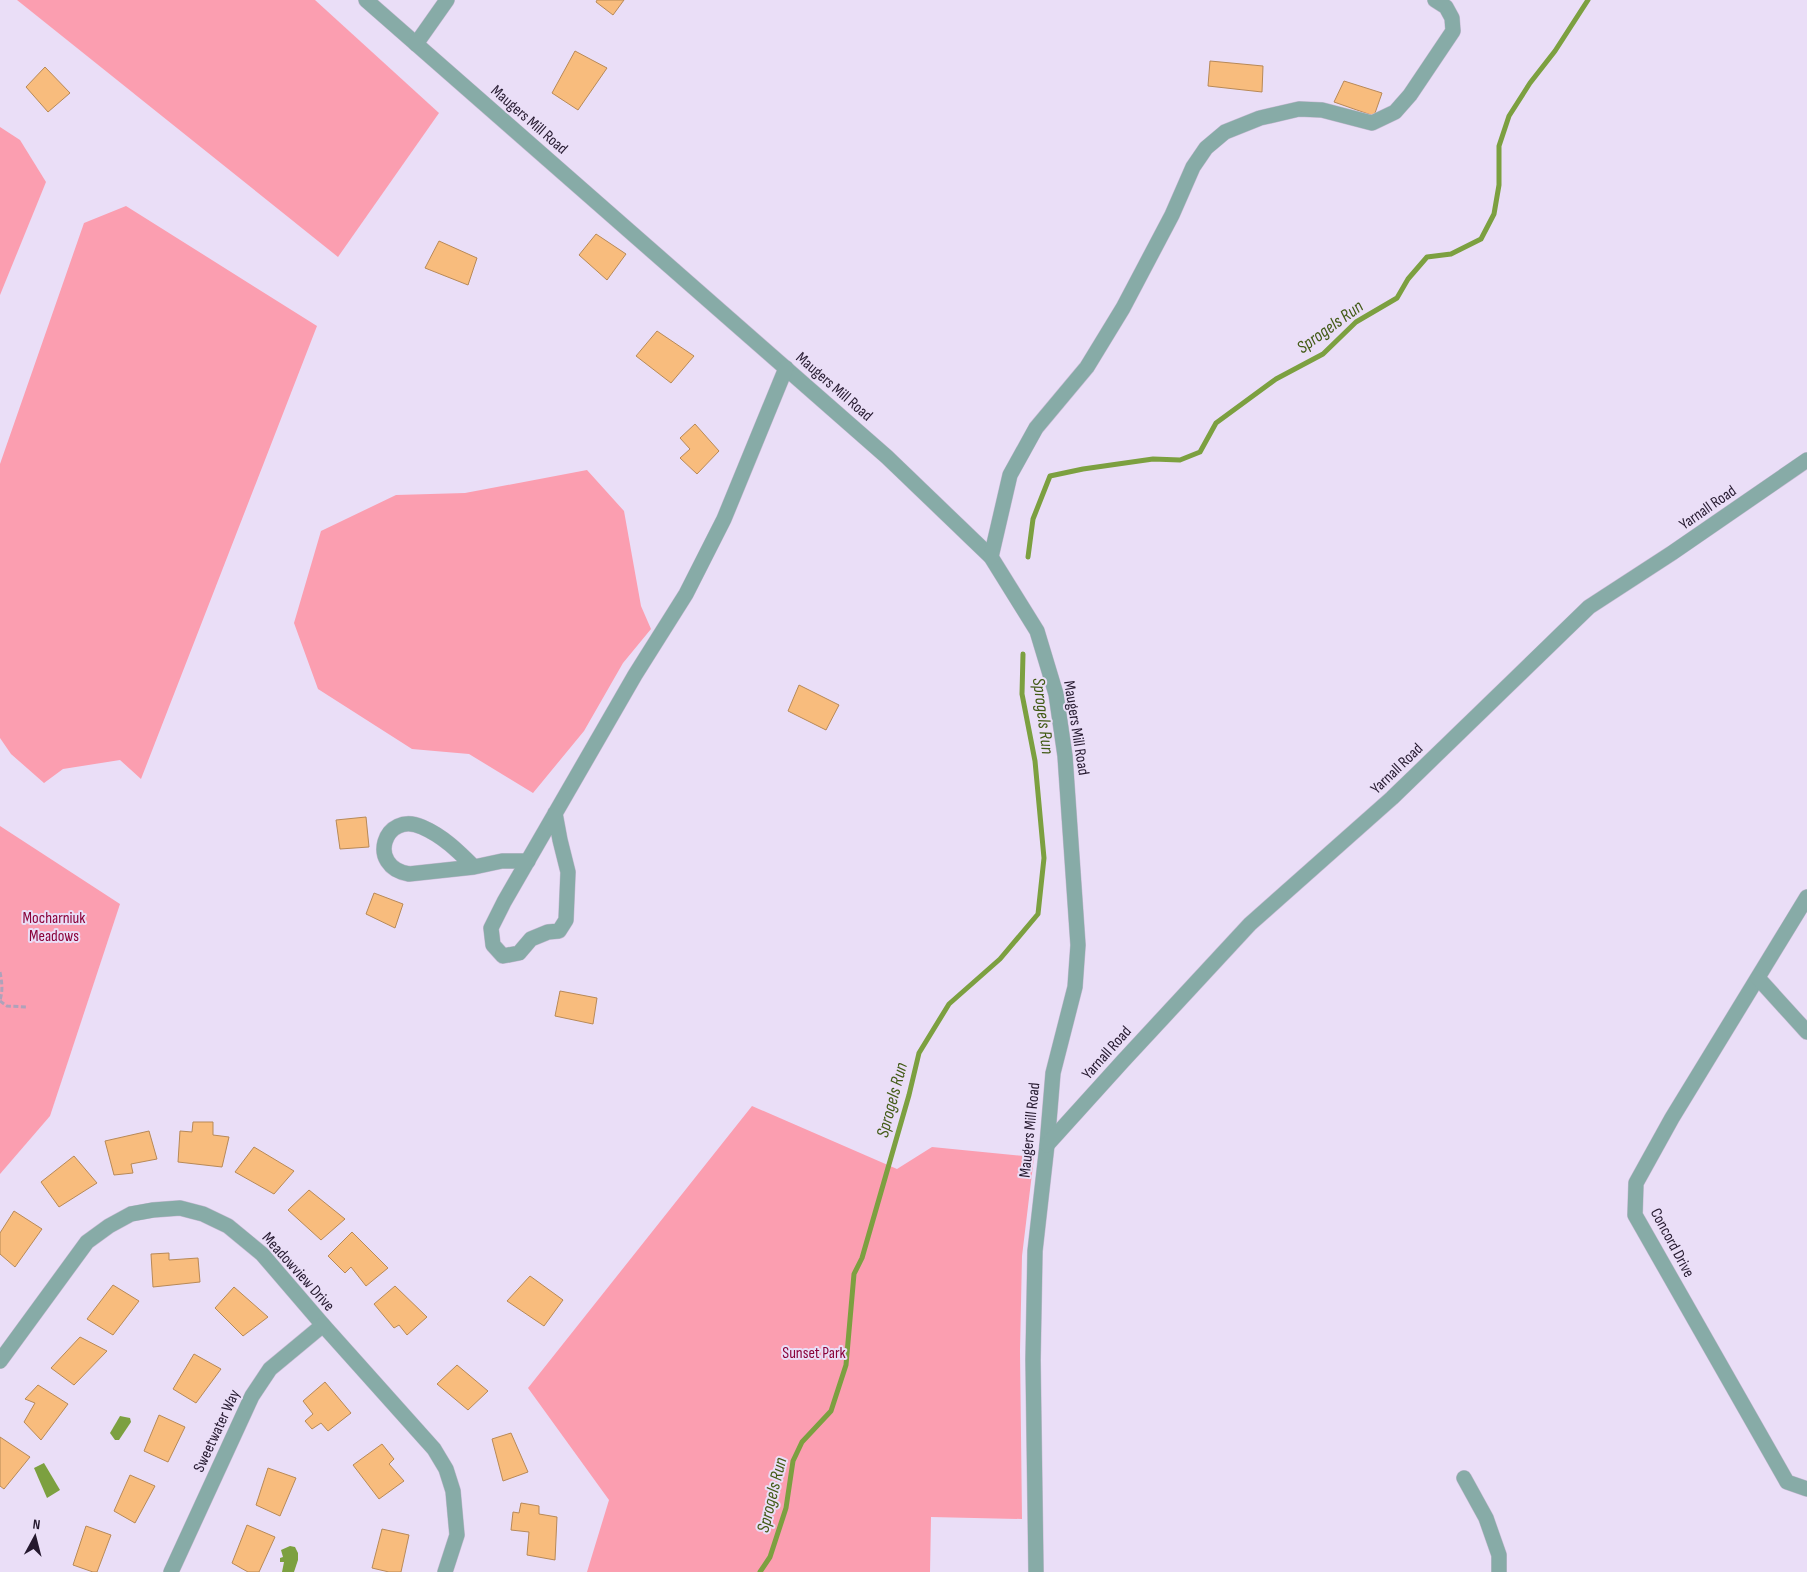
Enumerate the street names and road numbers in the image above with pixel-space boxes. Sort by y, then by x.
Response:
street label: Maugers Mill Road [487,82,571,158]
street label: Maugers Mill Road [792,349,876,425]
street label: Yarnall Road [1676,482,1740,534]
street label: Maugers Mill Road [1059,679,1093,777]
street label: Yarnall Road [1367,740,1427,798]
street label: Yarnall Road [1078,1023,1136,1083]
street label: Maugers Mill Road [1016,1082,1044,1178]
street label: Concord Drive [1646,1205,1698,1281]
street label: Meadowview Drive [258,1229,338,1315]
street label: Sweetwater Way [190,1387,244,1475]

